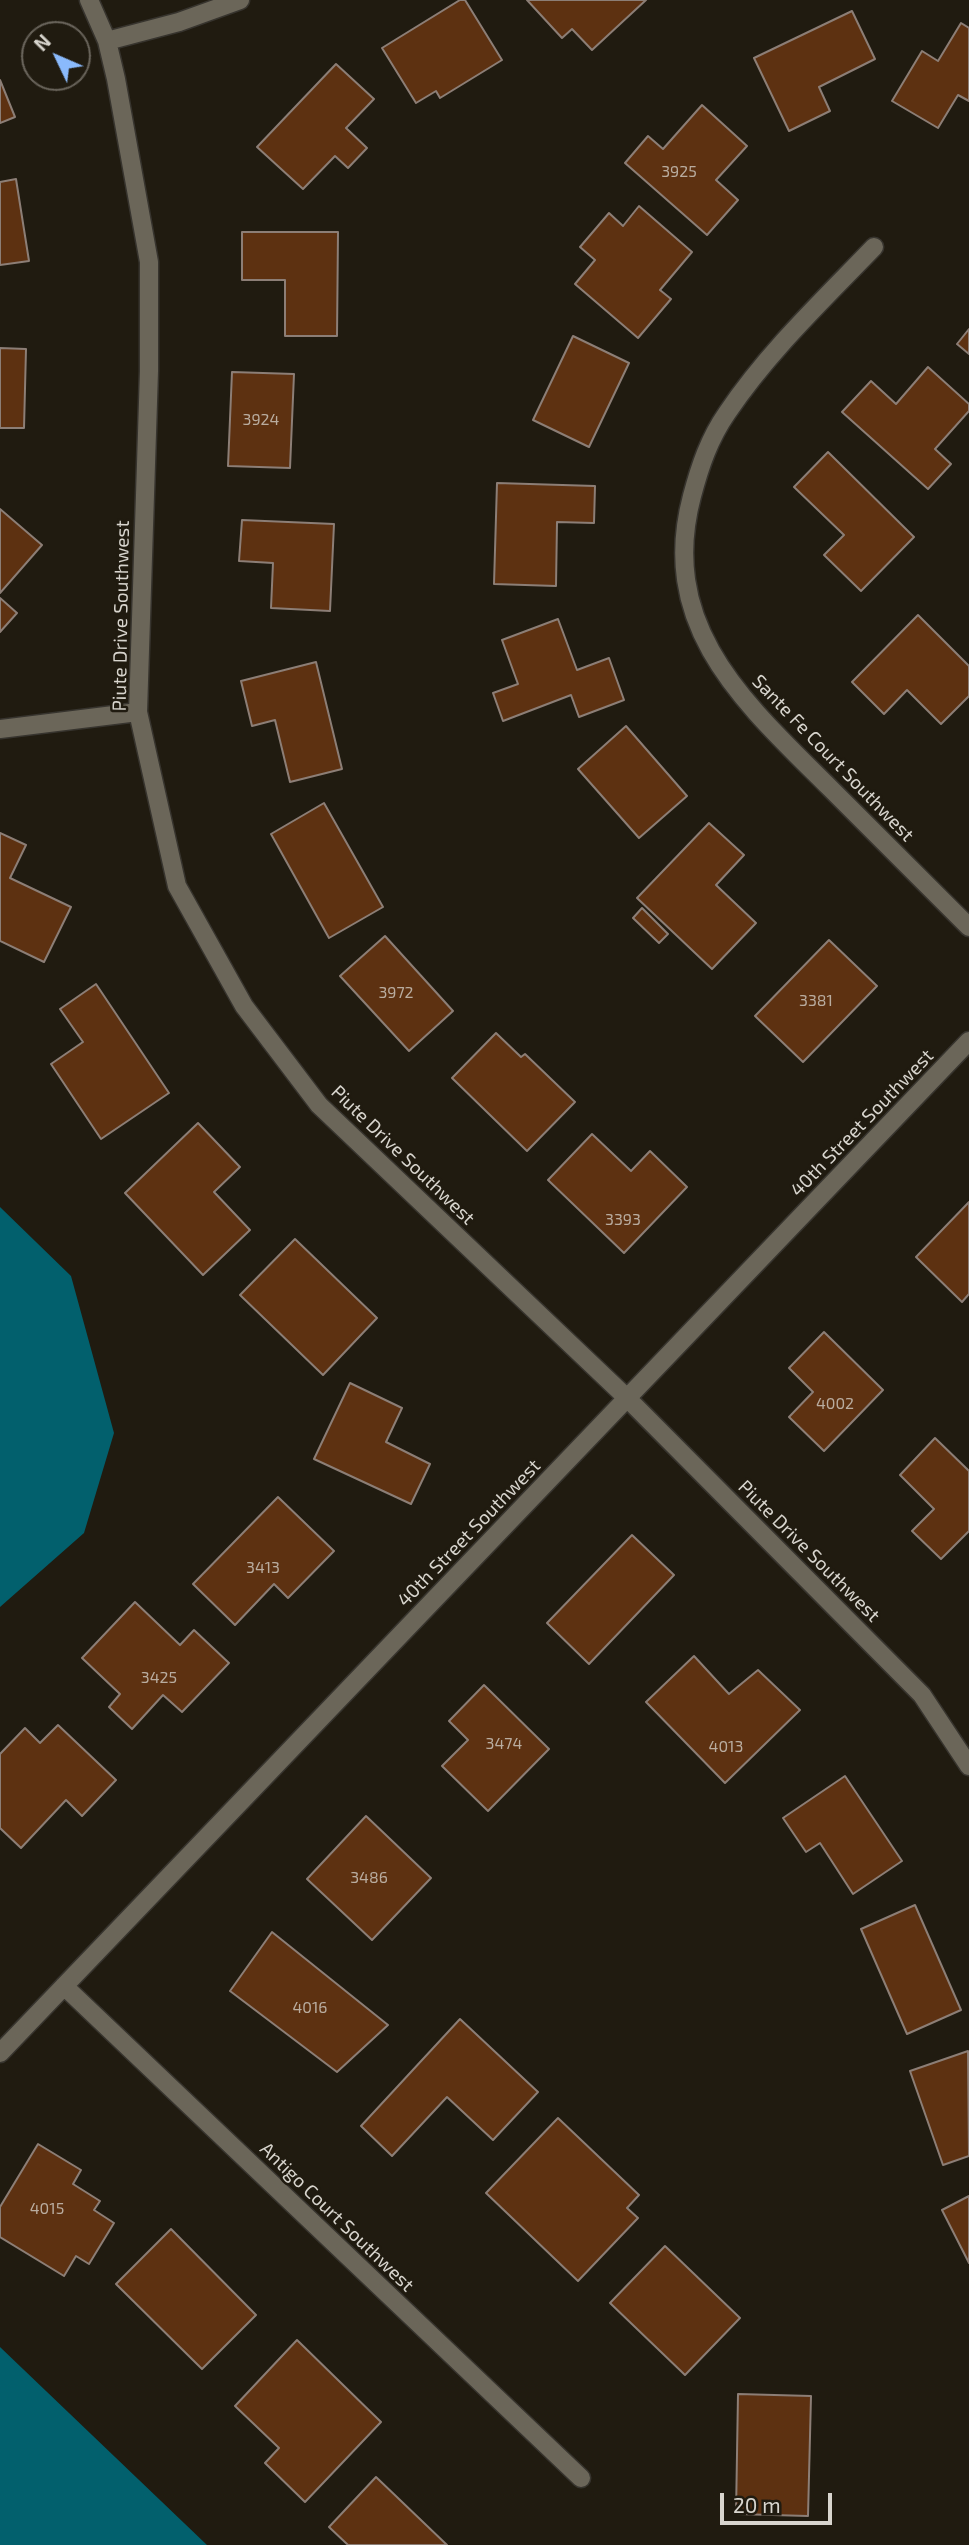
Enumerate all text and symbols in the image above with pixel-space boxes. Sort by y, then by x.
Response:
north arrow [21,21,91,91]
text: N [29,30,55,55]
house number: 3925 [661,162,697,182]
house number: 3924 [243,410,279,430]
street label: Piute Drive Southwest [108,520,134,712]
street label: Sante Fe Court Southwest [747,670,919,846]
house number: 3972 [378,983,414,1003]
house number: 3381 [799,991,833,1011]
street label: 40th Street Southwest [786,1045,938,1201]
street label: Piute Drive Southwest [326,1080,480,1230]
house number: 3393 [605,1210,641,1230]
house number: 4002 [816,1394,854,1414]
street label: 40th Street Southwest [393,1455,545,1611]
street label: Piute Drive Southwest [733,1475,885,1627]
house number: 3413 [246,1558,280,1578]
house number: 3425 [141,1668,177,1688]
house number: 3474 [486,1734,522,1754]
house number: 4013 [709,1737,743,1757]
house number: 3486 [350,1868,388,1888]
house number: 4016 [292,1998,328,2018]
street label: Antigo Court Southwest [255,2138,419,2296]
house number: 4015 [30,2199,64,2219]
scale bar [724,2478,836,2522]
text: 20 m [733,2492,781,2517]

